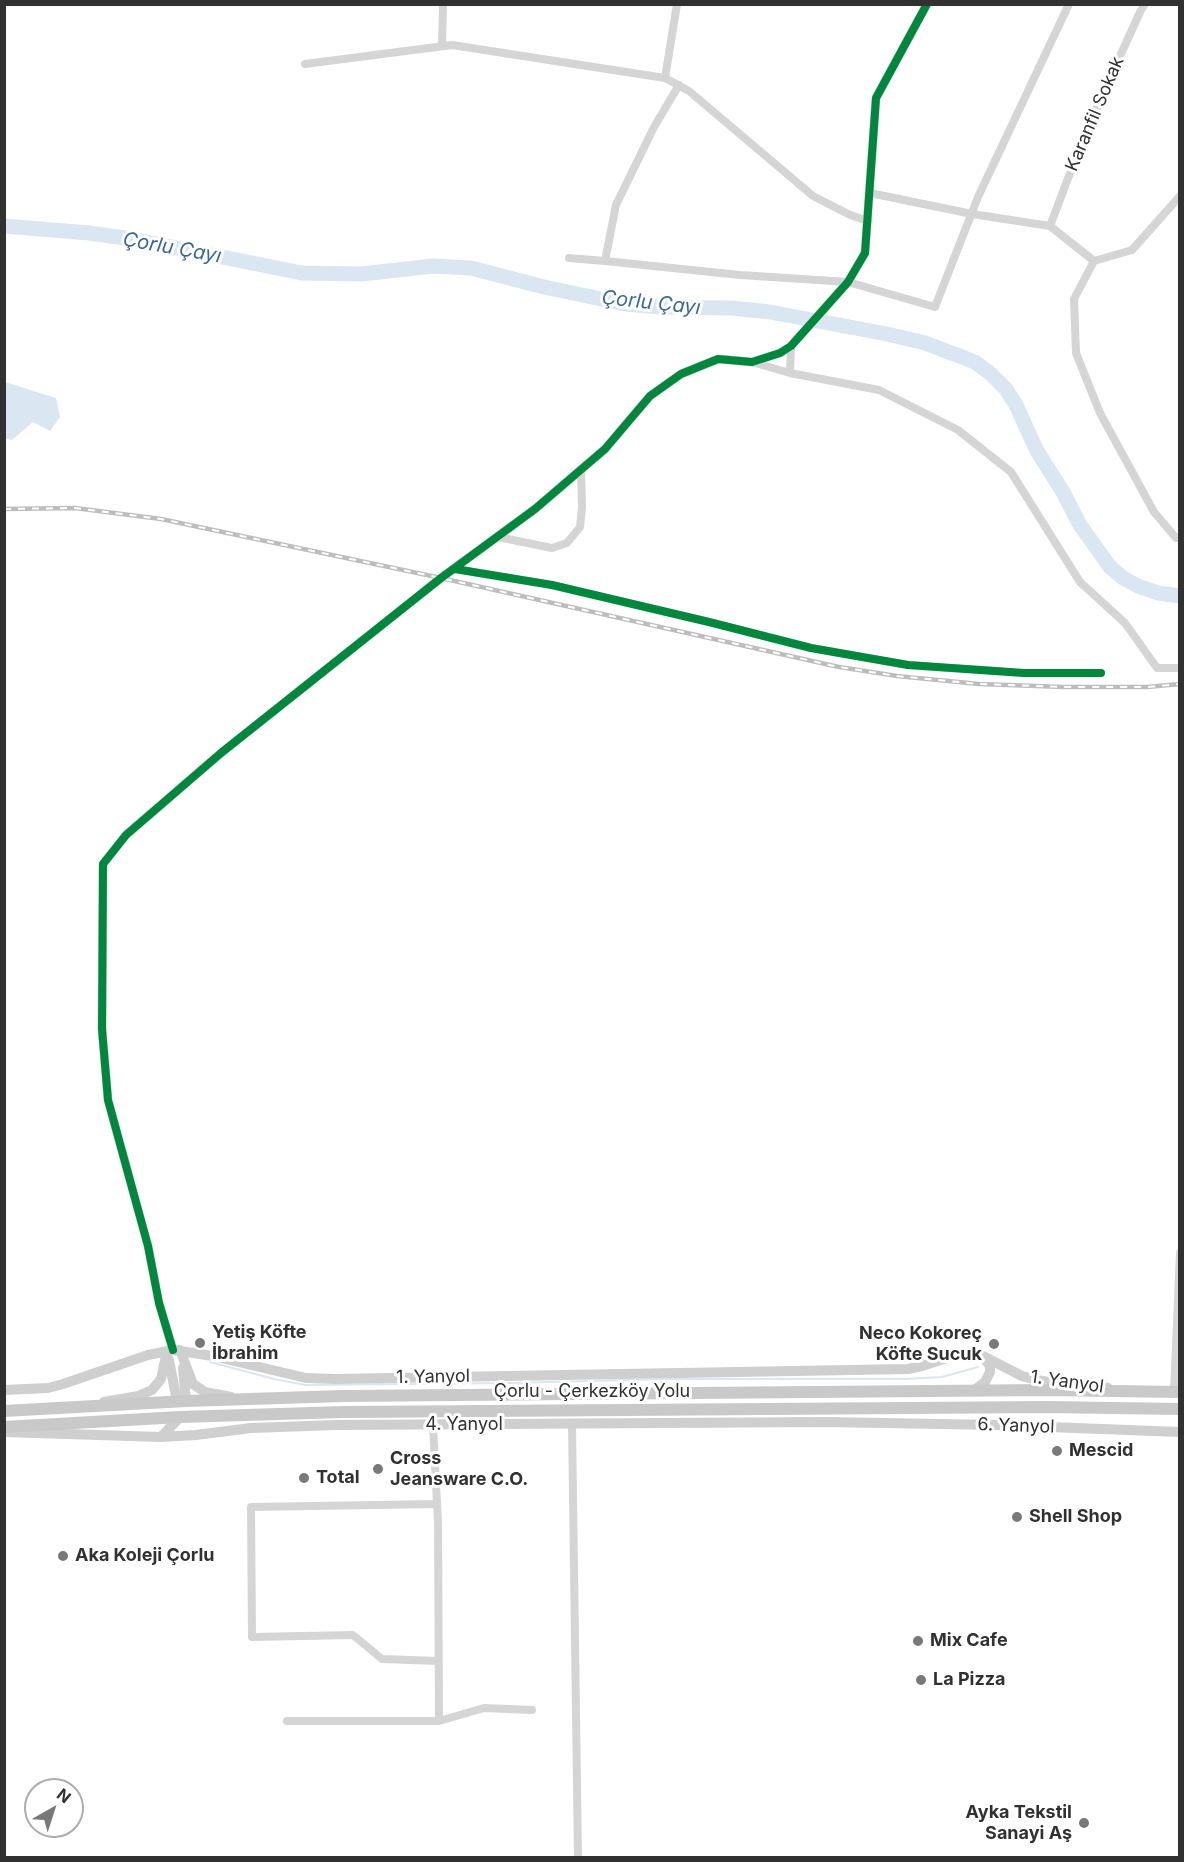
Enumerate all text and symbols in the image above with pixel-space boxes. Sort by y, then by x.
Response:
street label: Karanfil Sokak [1061,53,1129,175]
water label: Çorlu Çayı [121,228,223,268]
water label: Çorlu Çayı [600,286,702,320]
place label: Yetiş Köfte İbrahim [212,1322,307,1364]
place label: Neco Kokoreç Köfte Sucuk [859,1323,982,1366]
marker: Yetiş Köfte İbrahim [193,1336,207,1350]
marker: Neco Kokoreç Köfte Sucuk [987,1337,1001,1351]
street label: 1. Yanyol [396,1366,470,1388]
street label: 1. Yanyol [1029,1366,1105,1398]
street label: Çorlu - Çerkezköy Yolu [494,1381,690,1403]
street label: 4. Yanyol [425,1414,503,1436]
street label: 6. Yanyol [977,1414,1055,1438]
place label: Mescid [1069,1440,1133,1462]
marker: Mescid [1050,1444,1064,1458]
place label: Cross Jeansware C.O. [390,1448,528,1490]
marker: Cross Jeansware C.O. [371,1462,385,1476]
place label: Total [316,1467,360,1489]
marker: Total [297,1471,311,1485]
place label: Shell Shop [1029,1506,1122,1528]
marker: Shell Shop [1010,1510,1024,1524]
place label: Aka Koleji Çorlu [75,1545,215,1567]
marker: Aka Koleji Çorlu [56,1549,70,1563]
place label: Mix Cafe [930,1630,1008,1652]
marker: Mix Cafe [911,1634,925,1648]
place label: La Pizza [933,1669,1006,1691]
marker: La Pizza [914,1673,928,1687]
north arrow [24,1778,84,1838]
text: N [53,1784,75,1807]
place label: Ayka Tekstil Sanayi Aş [966,1802,1072,1844]
marker: Ayka Tekstil Sanayi Aş [1077,1816,1091,1830]

